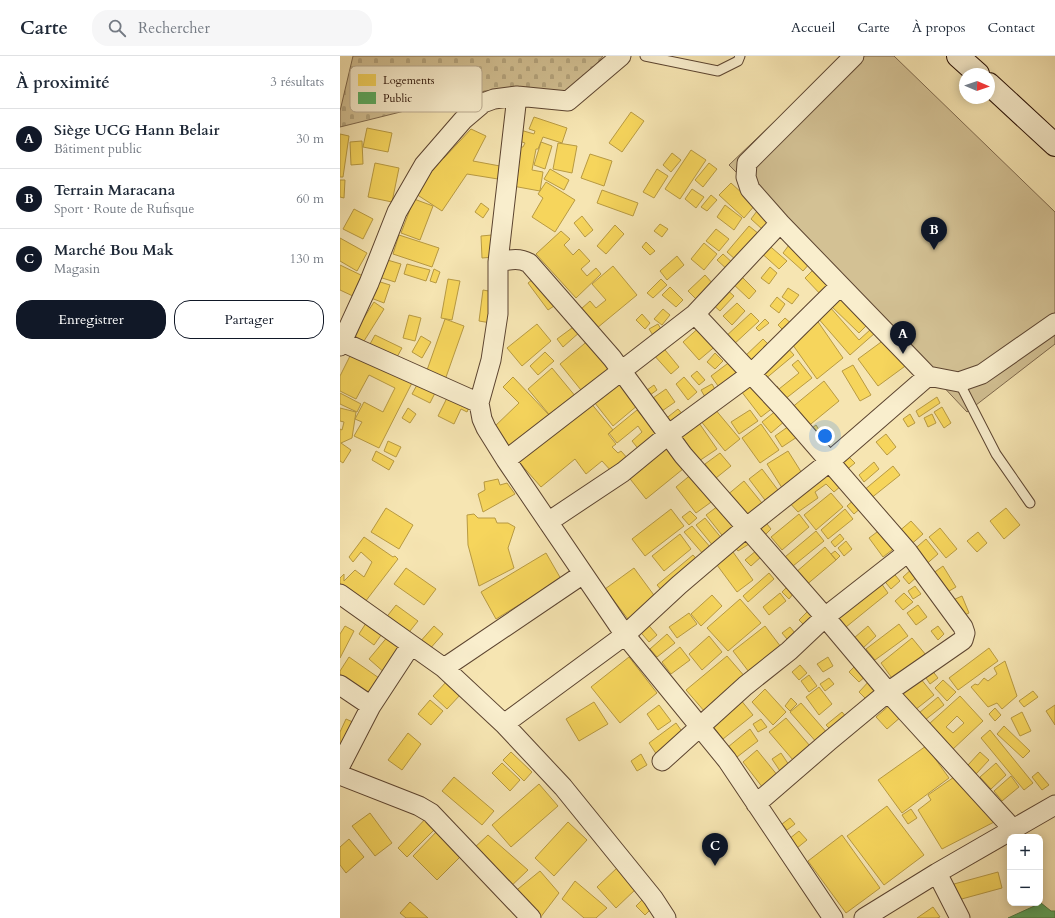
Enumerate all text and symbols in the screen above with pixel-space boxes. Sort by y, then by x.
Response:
search box [92,10,372,46]
text: Carte [20,15,68,41]
icon: search [106,17,128,39]
text: Rechercher [138,18,210,38]
text: Accueil [791,18,835,37]
text: Carte [857,18,890,37]
text: À propos [912,18,965,37]
text: Contact [987,18,1035,37]
legend [350,66,482,112]
north arrow [959,68,995,104]
text: À proximité [16,71,110,94]
text: 3 résultats [270,73,324,91]
text: Logements [383,73,435,88]
text: Public [383,91,412,106]
text: Siège UCG Hann Belair [54,120,220,140]
text: A [24,130,34,148]
text: 30 m [296,130,324,148]
text: Bâtiment public [54,140,142,158]
text: Terrain Maracana [54,180,175,200]
text: B [24,190,34,208]
text: 60 m [296,190,324,208]
text: Sport · Route de Rufisque [54,200,194,218]
pin: B [921,217,947,250]
text: Marché Bou Mak [54,240,174,260]
text: C [24,250,34,268]
text: 130 m [290,250,324,268]
text: Magasin [54,260,100,278]
button: Enregistrer [16,300,166,339]
button: Partager [174,300,324,339]
pin: A [890,321,916,354]
your location [815,426,835,446]
pin: C [702,833,728,866]
map controls [1007,834,1043,906]
button: + [1007,834,1043,870]
button: − [1007,870,1043,906]

